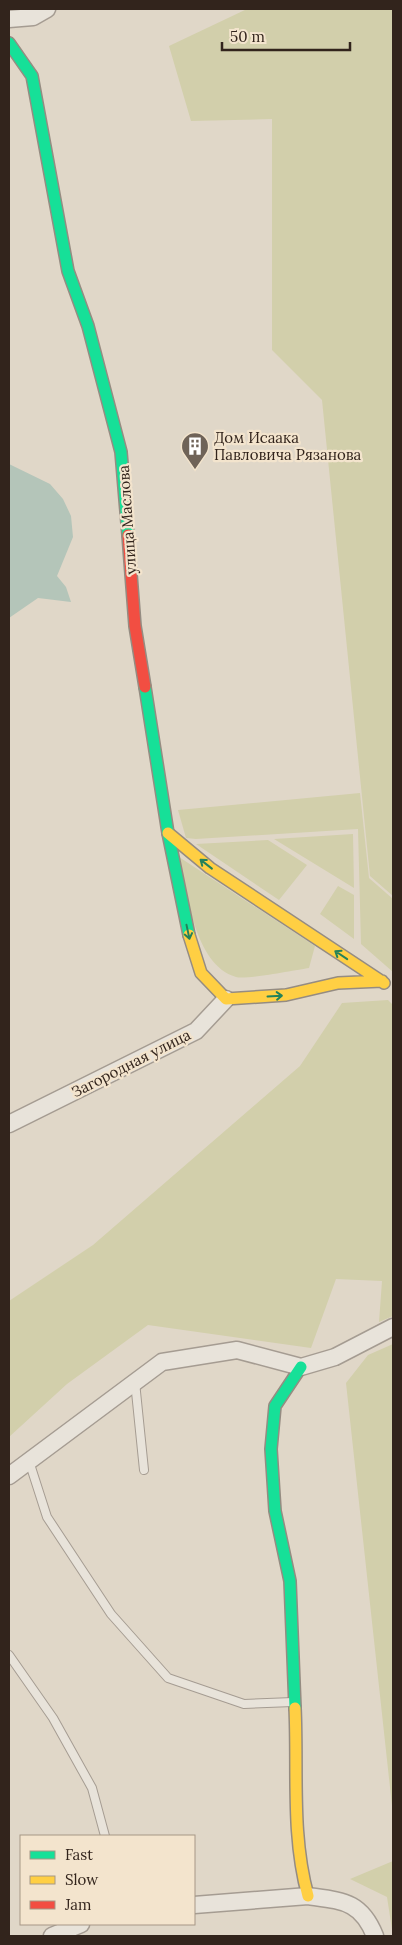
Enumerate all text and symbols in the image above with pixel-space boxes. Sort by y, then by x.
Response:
scale bar [222,20,350,52]
text: 50 m [230,27,265,46]
place label: Дом Исаака Павловича Рязанова [214,428,362,464]
building icon: Дом Исаака Павловича Рязанова [180,431,210,470]
street label: улица Маслова [114,464,140,575]
one-way arrow [200,859,213,870]
one-way arrow [184,924,194,940]
one-way arrow [334,949,348,960]
one-way arrow [266,992,282,1001]
street label: Загородная улица [68,1025,194,1101]
legend [20,1835,195,1925]
text: Fast [65,1845,93,1864]
text: Slow [65,1870,98,1889]
text: Jam [64,1895,92,1914]

